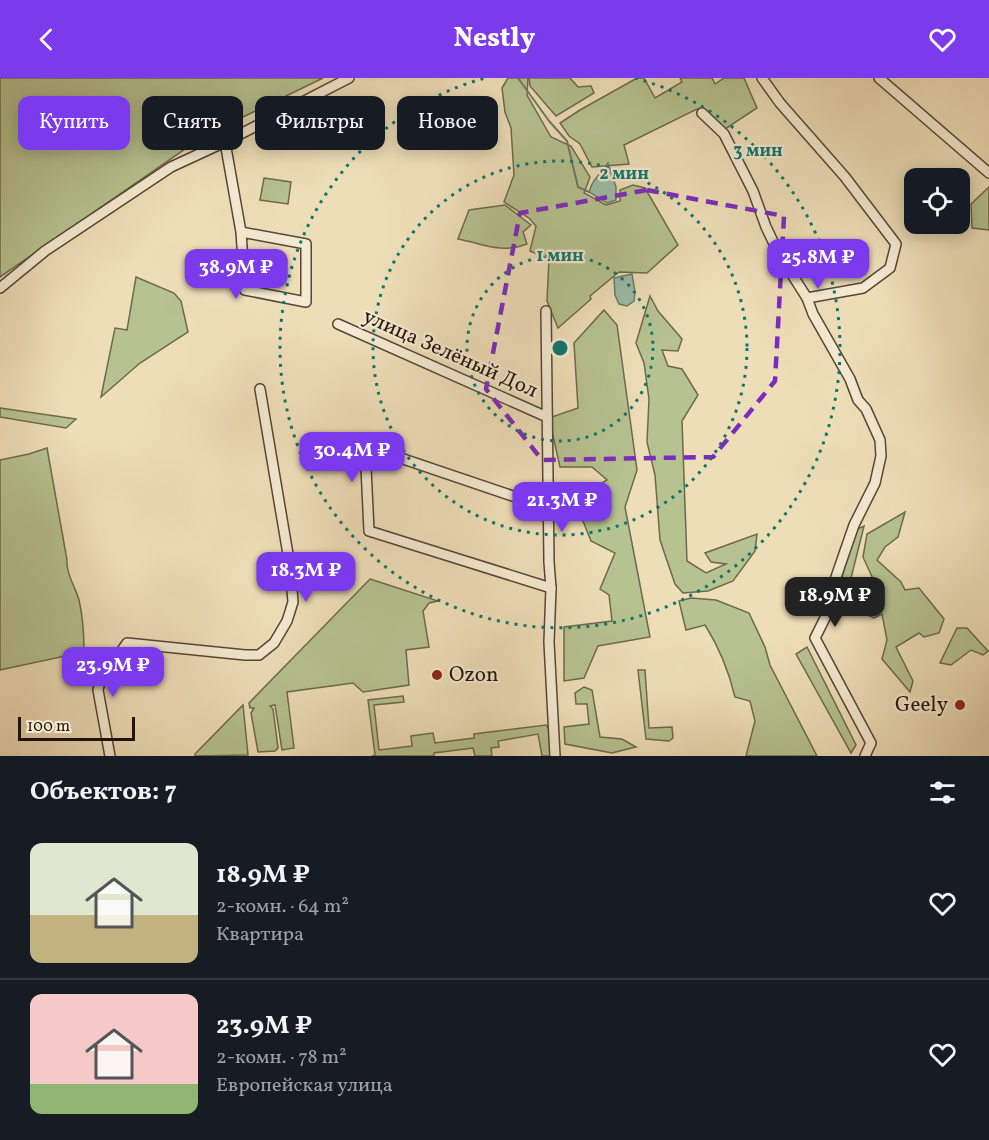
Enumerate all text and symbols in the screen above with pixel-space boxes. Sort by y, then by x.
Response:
text: Nestly [454,20,535,58]
icon: back [30,23,63,56]
icon: heart [926,23,959,56]
chip: Купить [18,96,130,150]
chip: Снять [142,96,243,150]
chip: Фильтры [255,96,385,150]
chip: Новое [397,96,498,150]
text: 3 мин [733,139,783,164]
text: 2 мин [599,162,649,187]
map controls [904,168,970,234]
button: locate [904,168,970,234]
pin: 25.8M ₽ [763,239,873,290]
text: 1 мин [536,244,584,269]
text: 25.8M ₽ [781,244,855,272]
pin: 38.9M ₽ [181,249,291,300]
text: 38.9M ₽ [199,254,273,282]
street label: улица Зелёный Дол [358,302,542,406]
centre of rings [550,338,570,358]
pin: 30.4M ₽ [297,432,407,483]
text: 30.4M ₽ [313,437,391,465]
pin: 21.3M ₽ [507,482,617,533]
text: 21.3M ₽ [527,487,597,515]
pin: 18.3M ₽ [251,552,361,603]
text: 18.3M ₽ [270,557,342,585]
pin: 18.9M ₽ [780,577,890,628]
text: 18.9M ₽ [799,582,871,610]
pin: 23.9M ₽ [58,647,168,698]
text: 23.9M ₽ [76,652,150,680]
place label: Ozon [449,661,499,690]
marker: Ozon [430,668,444,682]
place label: Geely [895,691,949,720]
marker: Geely [953,698,967,712]
scale bar [18,714,135,742]
text: 100 m [27,716,70,738]
text: Объектов: 7 [30,774,177,810]
icon: filters [926,776,959,809]
text: 18.9M ₽ [216,857,310,893]
icon: home [78,867,150,939]
icon: heart [926,887,959,920]
text: 2-комн. · 64 m² [216,893,349,921]
text: Квартира [216,921,304,949]
text: 23.9M ₽ [216,1008,312,1044]
icon: home [78,1018,150,1090]
icon: heart [926,1038,959,1071]
text: 2-комн. · 78 m² [216,1044,347,1072]
text: Европейская улица [216,1072,393,1100]

